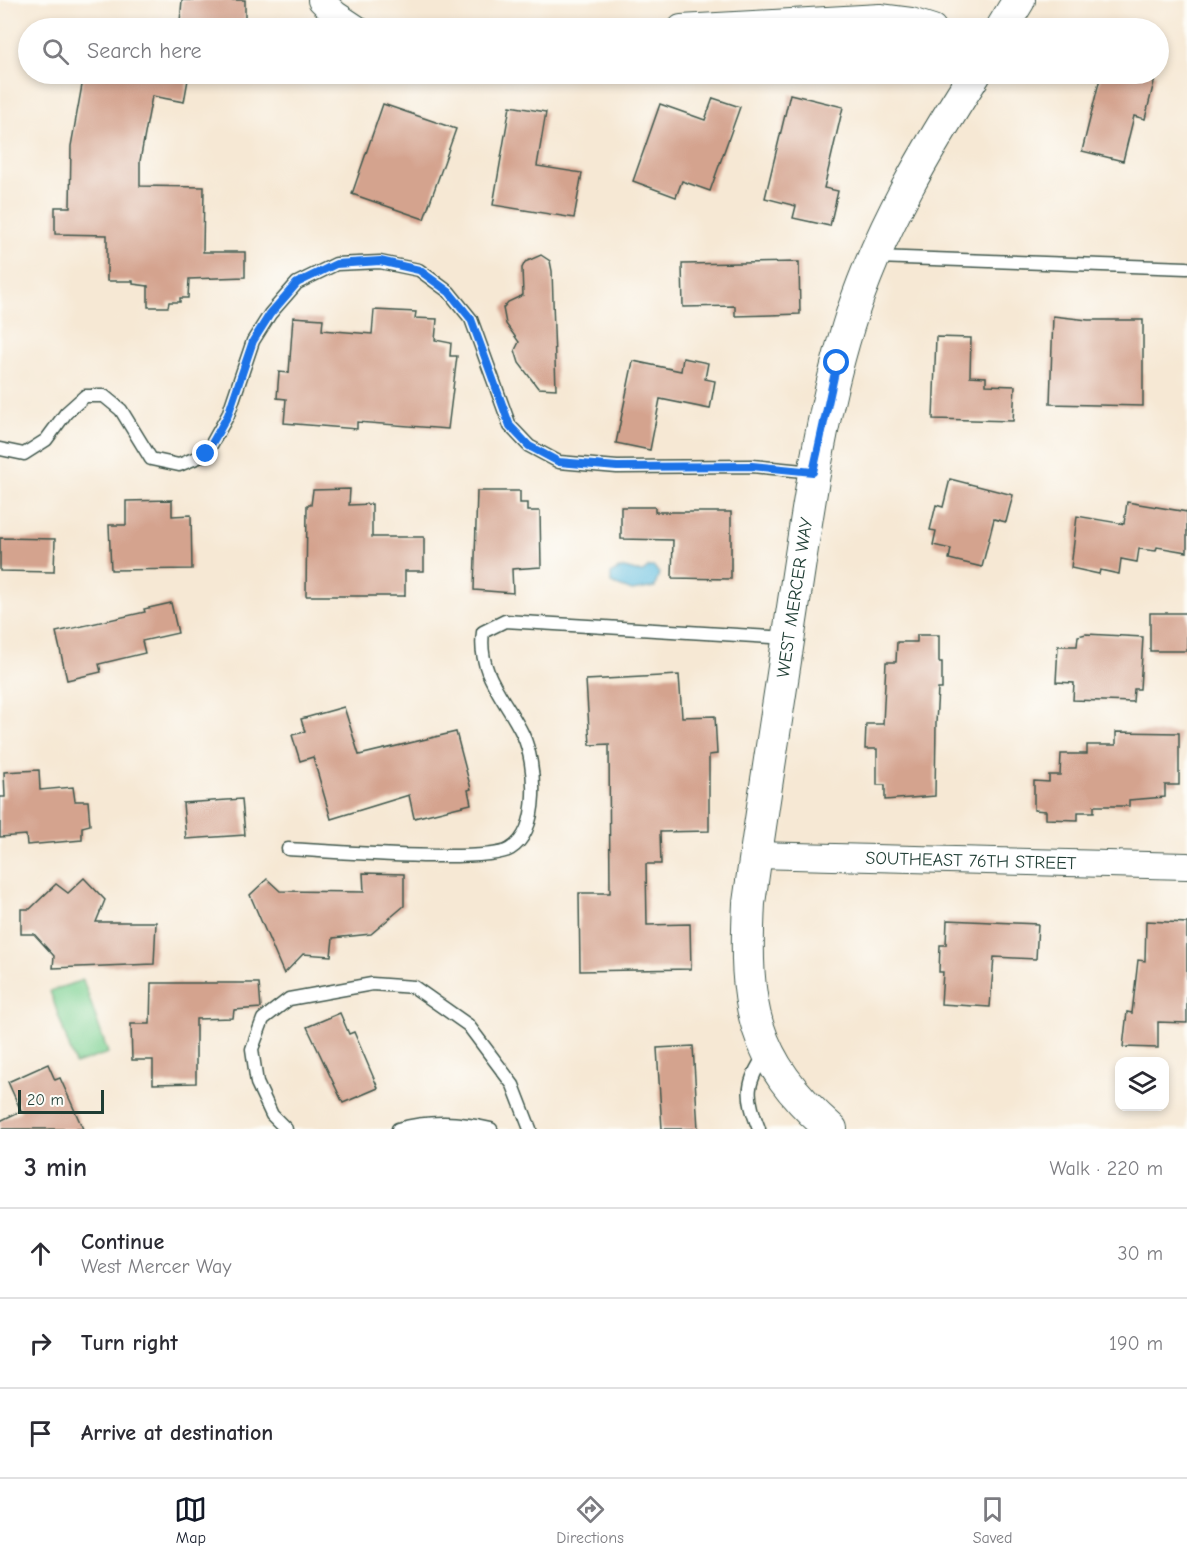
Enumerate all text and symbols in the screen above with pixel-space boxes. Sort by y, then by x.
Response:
search box [18,18,1169,84]
icon: search [39,35,72,68]
text: Search here [87,38,202,64]
route start [823,349,849,375]
route end [192,440,218,466]
street label: WEST MERCER WAY [772,516,817,679]
street label: SOUTHEAST 76TH STREET [865,847,1077,874]
map controls [1115,1057,1169,1111]
button: layers [1115,1057,1169,1111]
scale bar [18,1087,104,1114]
text: 20 m [27,1091,64,1109]
text: 3 min [24,1153,87,1183]
text: Walk · 220 m [1049,1157,1163,1180]
text: Continue [81,1229,164,1255]
icon: ahead [24,1237,57,1270]
text: 30 m [1117,1242,1163,1265]
text: West Mercer Way [81,1255,231,1278]
icon: right [24,1327,57,1360]
text: Turn right [81,1330,178,1356]
text: 190 m [1109,1332,1163,1355]
icon: arrive [24,1417,57,1450]
text: Arrive at destination [81,1420,273,1446]
tab: Map [174,1493,207,1547]
tab: Directions [556,1493,624,1547]
tab: Saved [973,1493,1013,1547]

